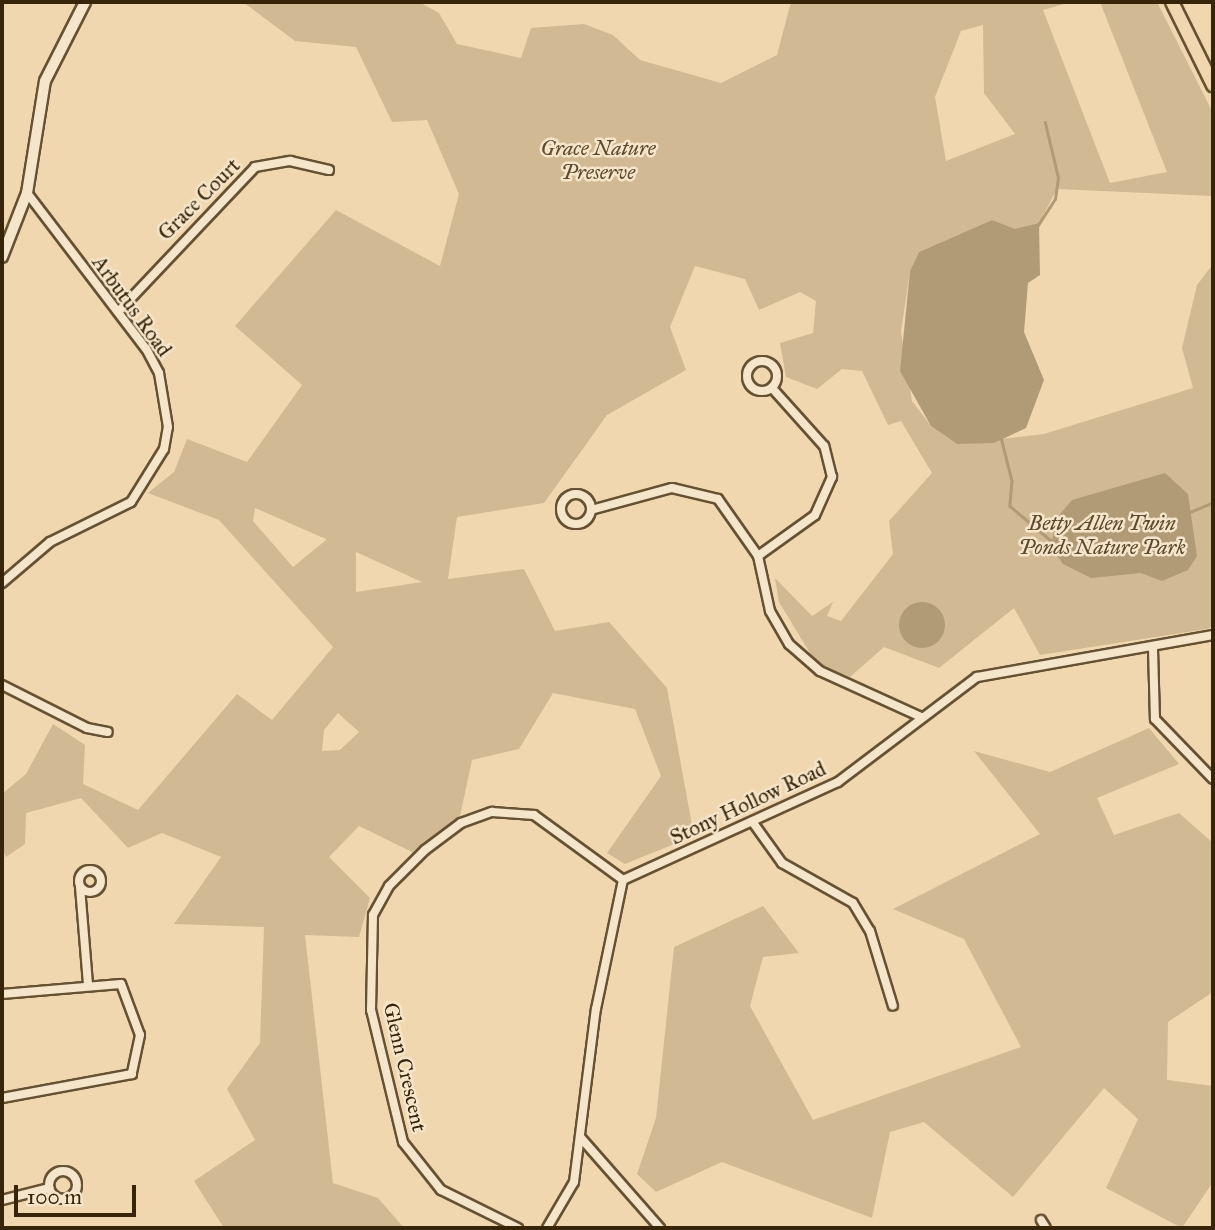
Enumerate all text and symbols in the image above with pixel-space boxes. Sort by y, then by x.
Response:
park label: Grace Nature Preserve [540,135,656,185]
street label: Grace Court [153,153,245,245]
street label: Arbutus Road [87,251,177,361]
park label: Betty Allen Twin Ponds Nature Park [1018,510,1186,560]
street label: Stony Hollow Road [666,756,830,850]
street label: Glenn Crescent [378,1000,432,1134]
scale bar [18,1170,140,1214]
text: 100 m [27,1184,82,1210]

